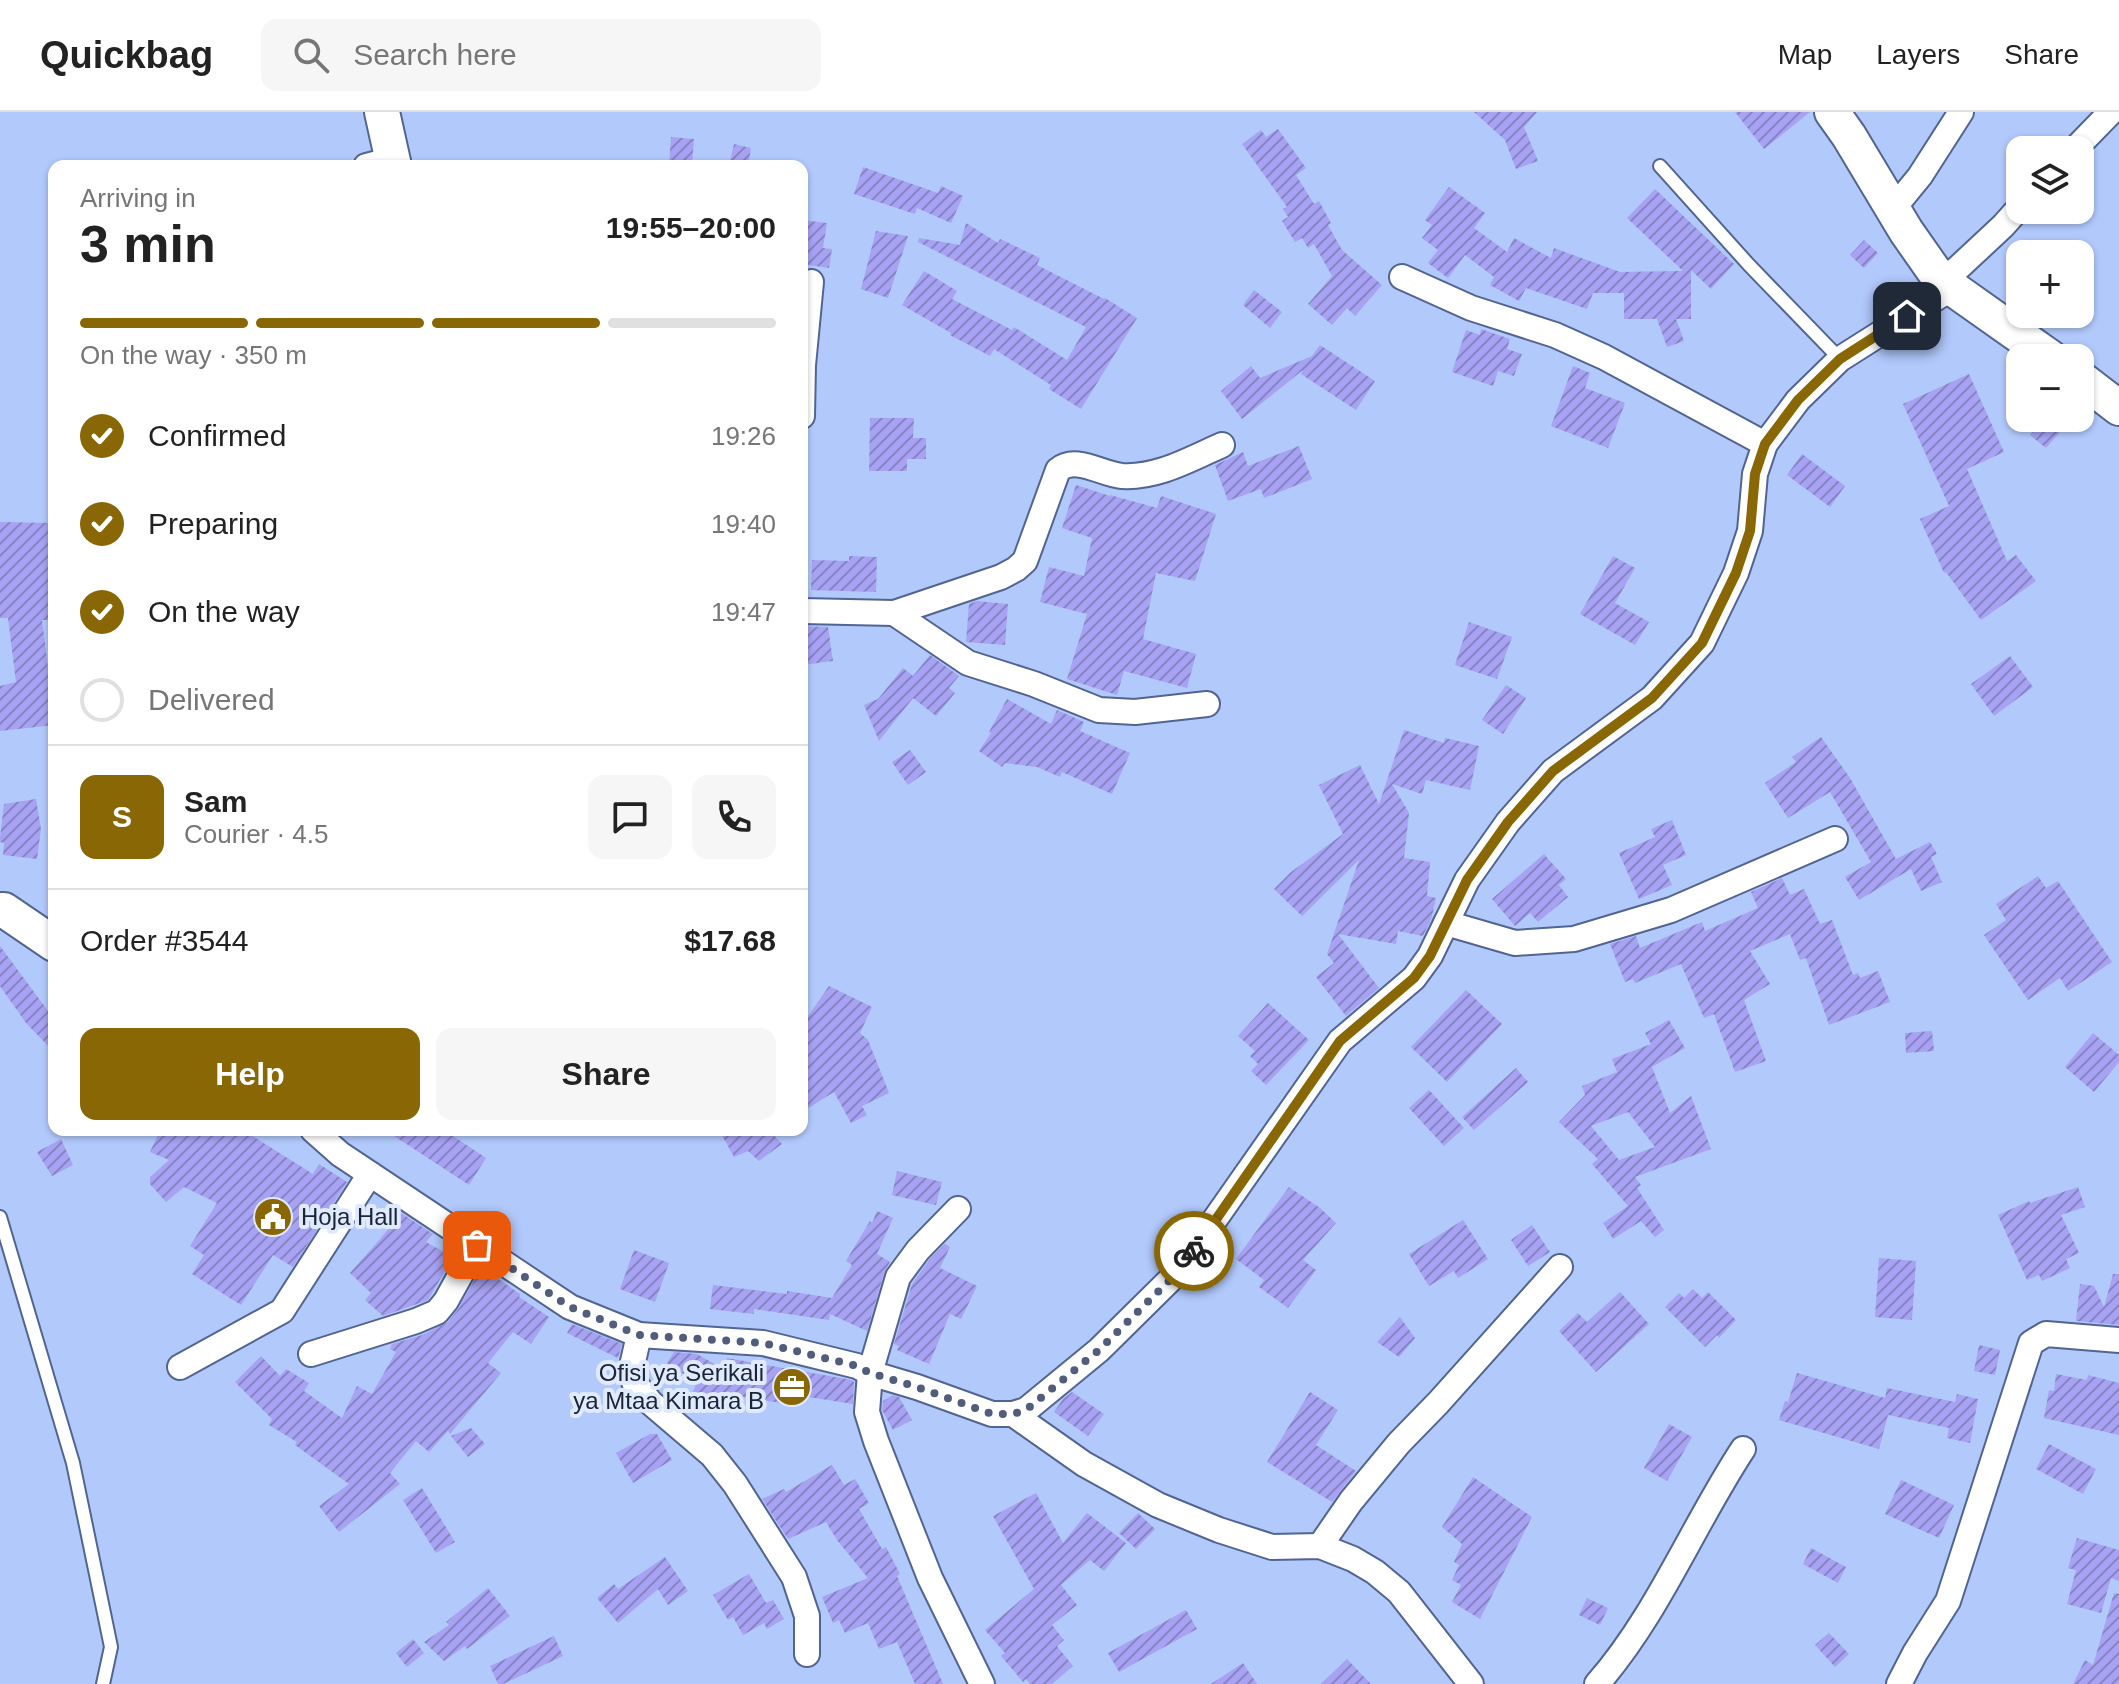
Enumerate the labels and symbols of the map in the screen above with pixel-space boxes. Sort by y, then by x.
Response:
pin [1873,282,1941,350]
public building icon: Hoja Hall [252,1196,294,1238]
place label: Hoja Hall [301,1203,398,1230]
pin [443,1211,511,1279]
courier [1154,1211,1234,1291]
place label: Ofisi ya Serikali ya Mtaa Kimara B [573,1359,764,1414]
office icon: Ofisi ya Serikali ya Mtaa Kimara B [771,1366,813,1408]

